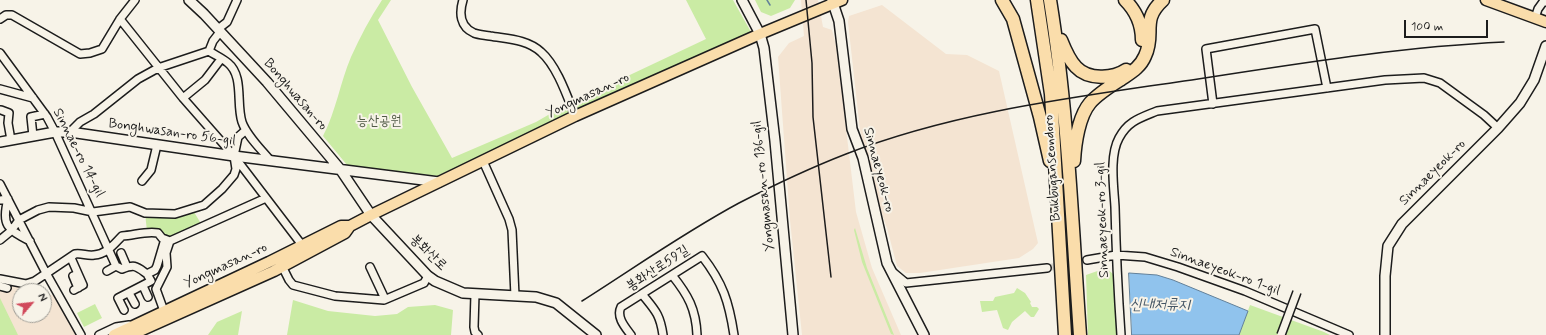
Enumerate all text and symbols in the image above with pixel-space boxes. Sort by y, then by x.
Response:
scale bar [1406,12,1490,38]
text: 100 m [1411,19,1443,35]
street label: Bonghwasan-ro [259,56,331,134]
street label: Yongmasan-ro [544,69,632,123]
street label: Sinnae-ro 14-gil [48,106,108,200]
park label: 능산공원 [356,114,402,130]
street label: Bukbuganseondoro [1041,114,1065,222]
street label: Bonghwasan-ro 56-gil [107,116,237,150]
street label: Yongmasan-ro 136-gil [749,120,779,252]
street label: Sinnaeyeok-ro [859,126,897,214]
street label: Sinnaeyeok-ro [1396,136,1470,210]
street label: Sinnaeyeok-ro 3-gil [1093,162,1113,278]
street label: 봉화산로 [406,231,450,275]
street label: Yongmasan-ro [182,239,270,293]
street label: 봉화산로59길 [623,242,693,296]
street label: Sinnaeyeok-ro 1-gil [1168,244,1282,300]
north arrow [12,283,52,323]
text: N [34,291,50,304]
water label: 신내저류지 [1130,297,1190,315]

